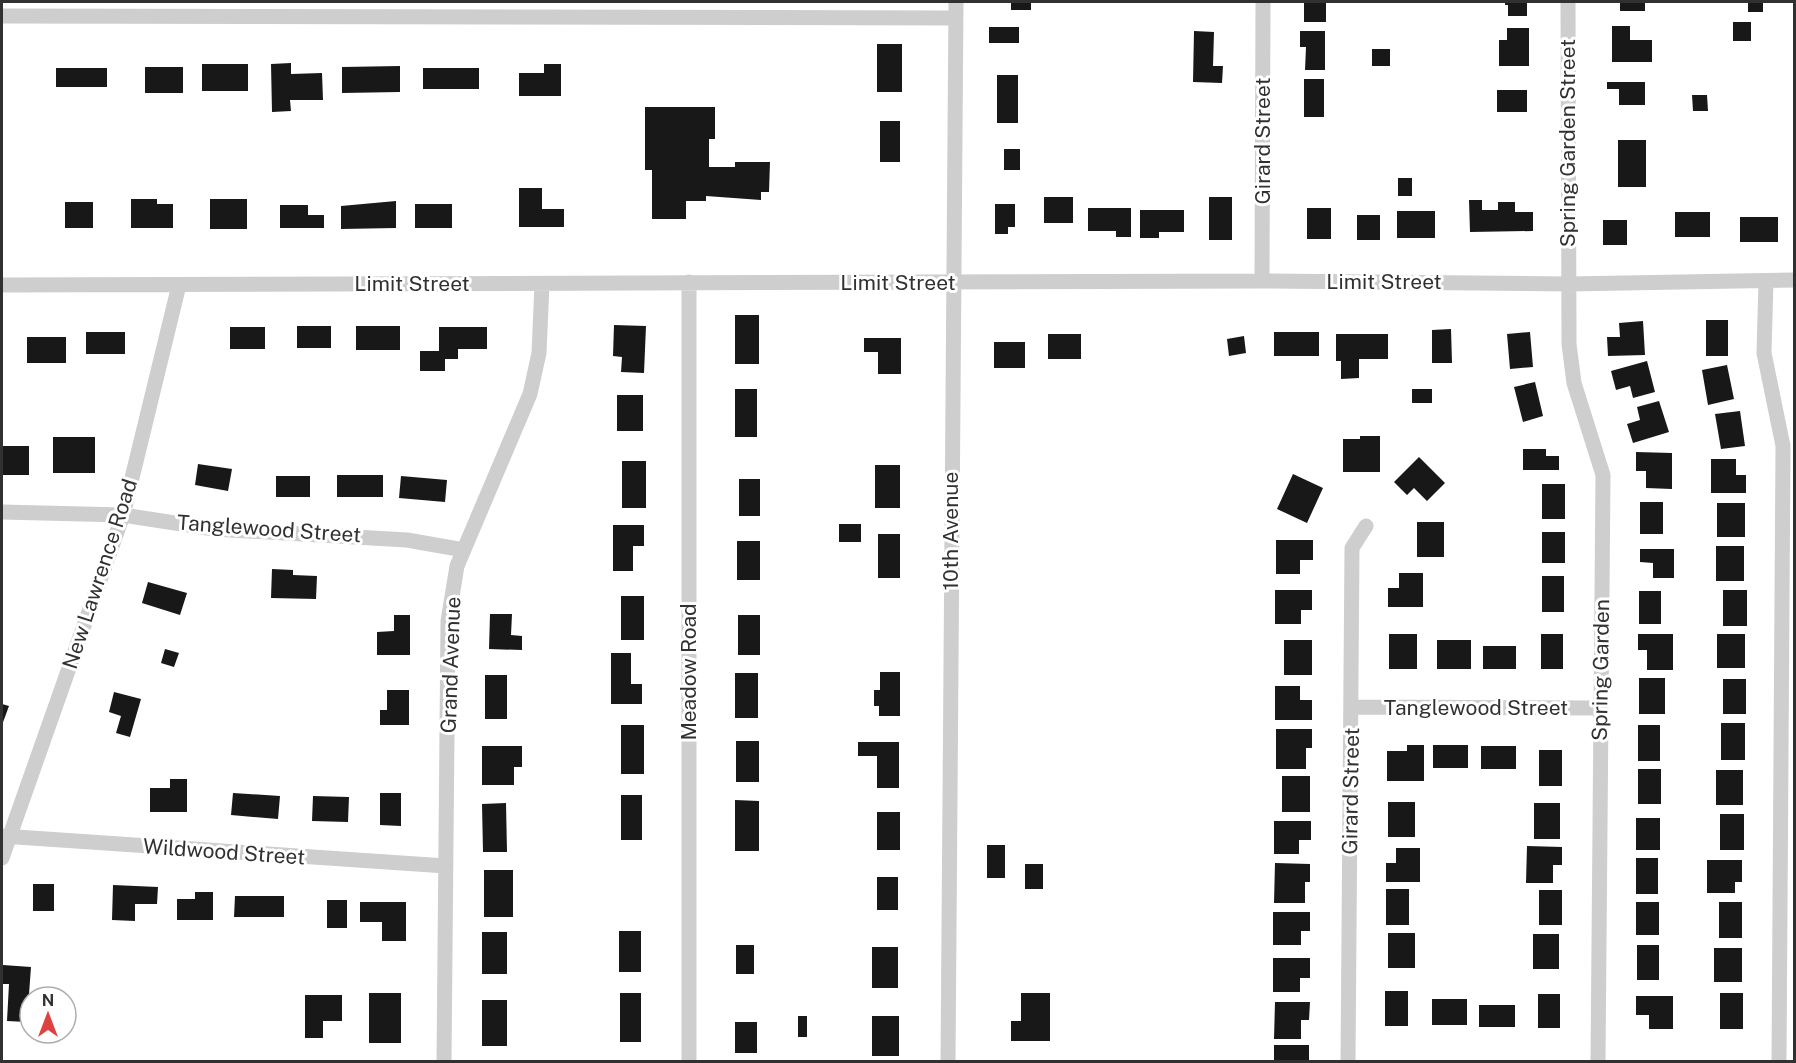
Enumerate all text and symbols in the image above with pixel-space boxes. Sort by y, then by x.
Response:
street label: Spring Garden Street [1555,39,1580,247]
street label: Girard Street [1250,77,1275,205]
street label: Limit Street [1326,269,1442,294]
street label: Limit Street [840,270,956,295]
street label: Limit Street [354,271,470,296]
street label: 10th Avenue [938,472,963,590]
street label: New Lawrence Road [57,476,142,672]
street label: Tanglewood Street [176,510,362,547]
street label: Grand Avenue [436,596,465,734]
street label: Spring Garden [1587,599,1614,741]
street label: Meadow Road [676,603,701,741]
street label: Tanglewood Street [1384,695,1568,720]
street label: Girard Street [1337,727,1364,855]
street label: Wildwood Street [142,833,306,870]
north arrow [18,985,78,1045]
text: N [42,991,54,1010]

